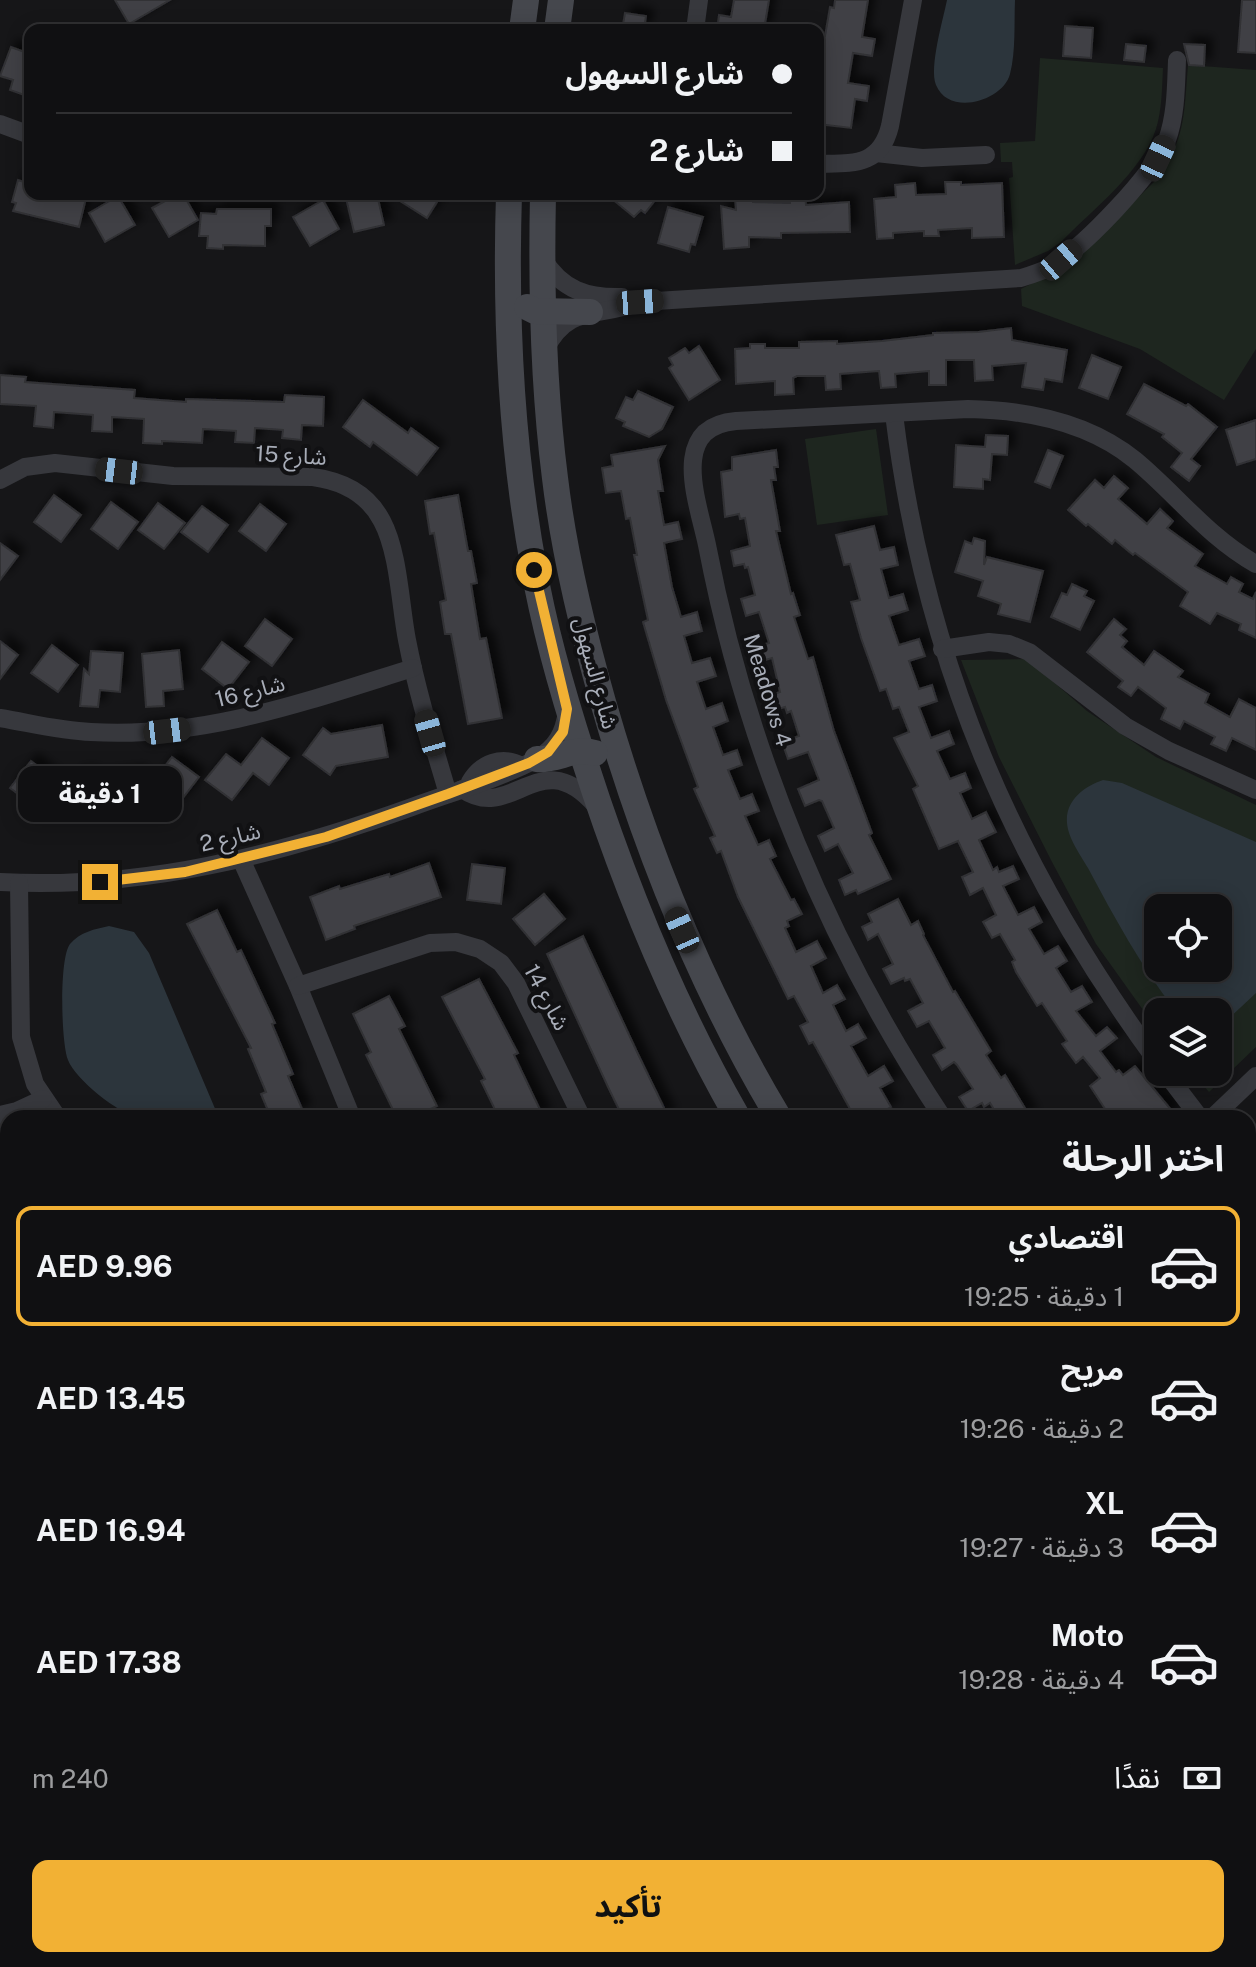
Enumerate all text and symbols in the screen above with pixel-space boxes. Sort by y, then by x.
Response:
text: شارع السهول [566,55,744,91]
car [1137,131,1179,185]
text: شارع 2 [649,132,744,168]
car [1035,235,1087,285]
car [615,288,665,316]
street label: شارع 15 [255,440,327,474]
car [94,456,144,486]
route start [516,552,552,588]
street label: شارع السهول [565,614,623,733]
street label: Meadows 4 [739,631,797,750]
street label: شارع 16 [212,670,289,716]
car [412,707,448,759]
car [142,716,192,746]
callout: 1 دقيقة [18,766,182,822]
text: 1 دقيقة [59,778,141,809]
street label: شارع 2 [197,817,264,860]
route end [82,864,118,900]
map controls [1144,894,1232,1086]
button: locate [1144,894,1232,982]
car [661,903,703,957]
street label: شارع 14 [515,960,575,1036]
button: layers [1144,998,1232,1086]
text: اختر الرحلة [1062,1137,1224,1179]
text: اقتصادي [1009,1219,1124,1255]
icon: car [1148,1230,1220,1302]
text: AED 9.96 [36,1248,173,1284]
text: 1 دقيقة · 19:25 [964,1281,1124,1312]
text: مريح [1061,1351,1124,1387]
icon: car [1148,1362,1220,1434]
text: AED 13.45 [36,1380,186,1416]
text: 2 دقيقة · 19:26 [960,1413,1124,1444]
text: XL [1085,1485,1124,1521]
icon: car [1148,1494,1220,1566]
text: AED 16.94 [36,1512,185,1548]
text: 3 دقيقة · 19:27 [959,1532,1124,1563]
text: Moto [1051,1617,1124,1653]
icon: car [1148,1626,1220,1698]
text: AED 17.38 [36,1644,182,1680]
text: 4 دقيقة · 19:28 [958,1664,1124,1695]
icon: cash [1180,1756,1224,1800]
text: نقدًا [1114,1759,1160,1795]
text: 240 m [32,1763,109,1794]
button: تأكيد [32,1860,1224,1952]

